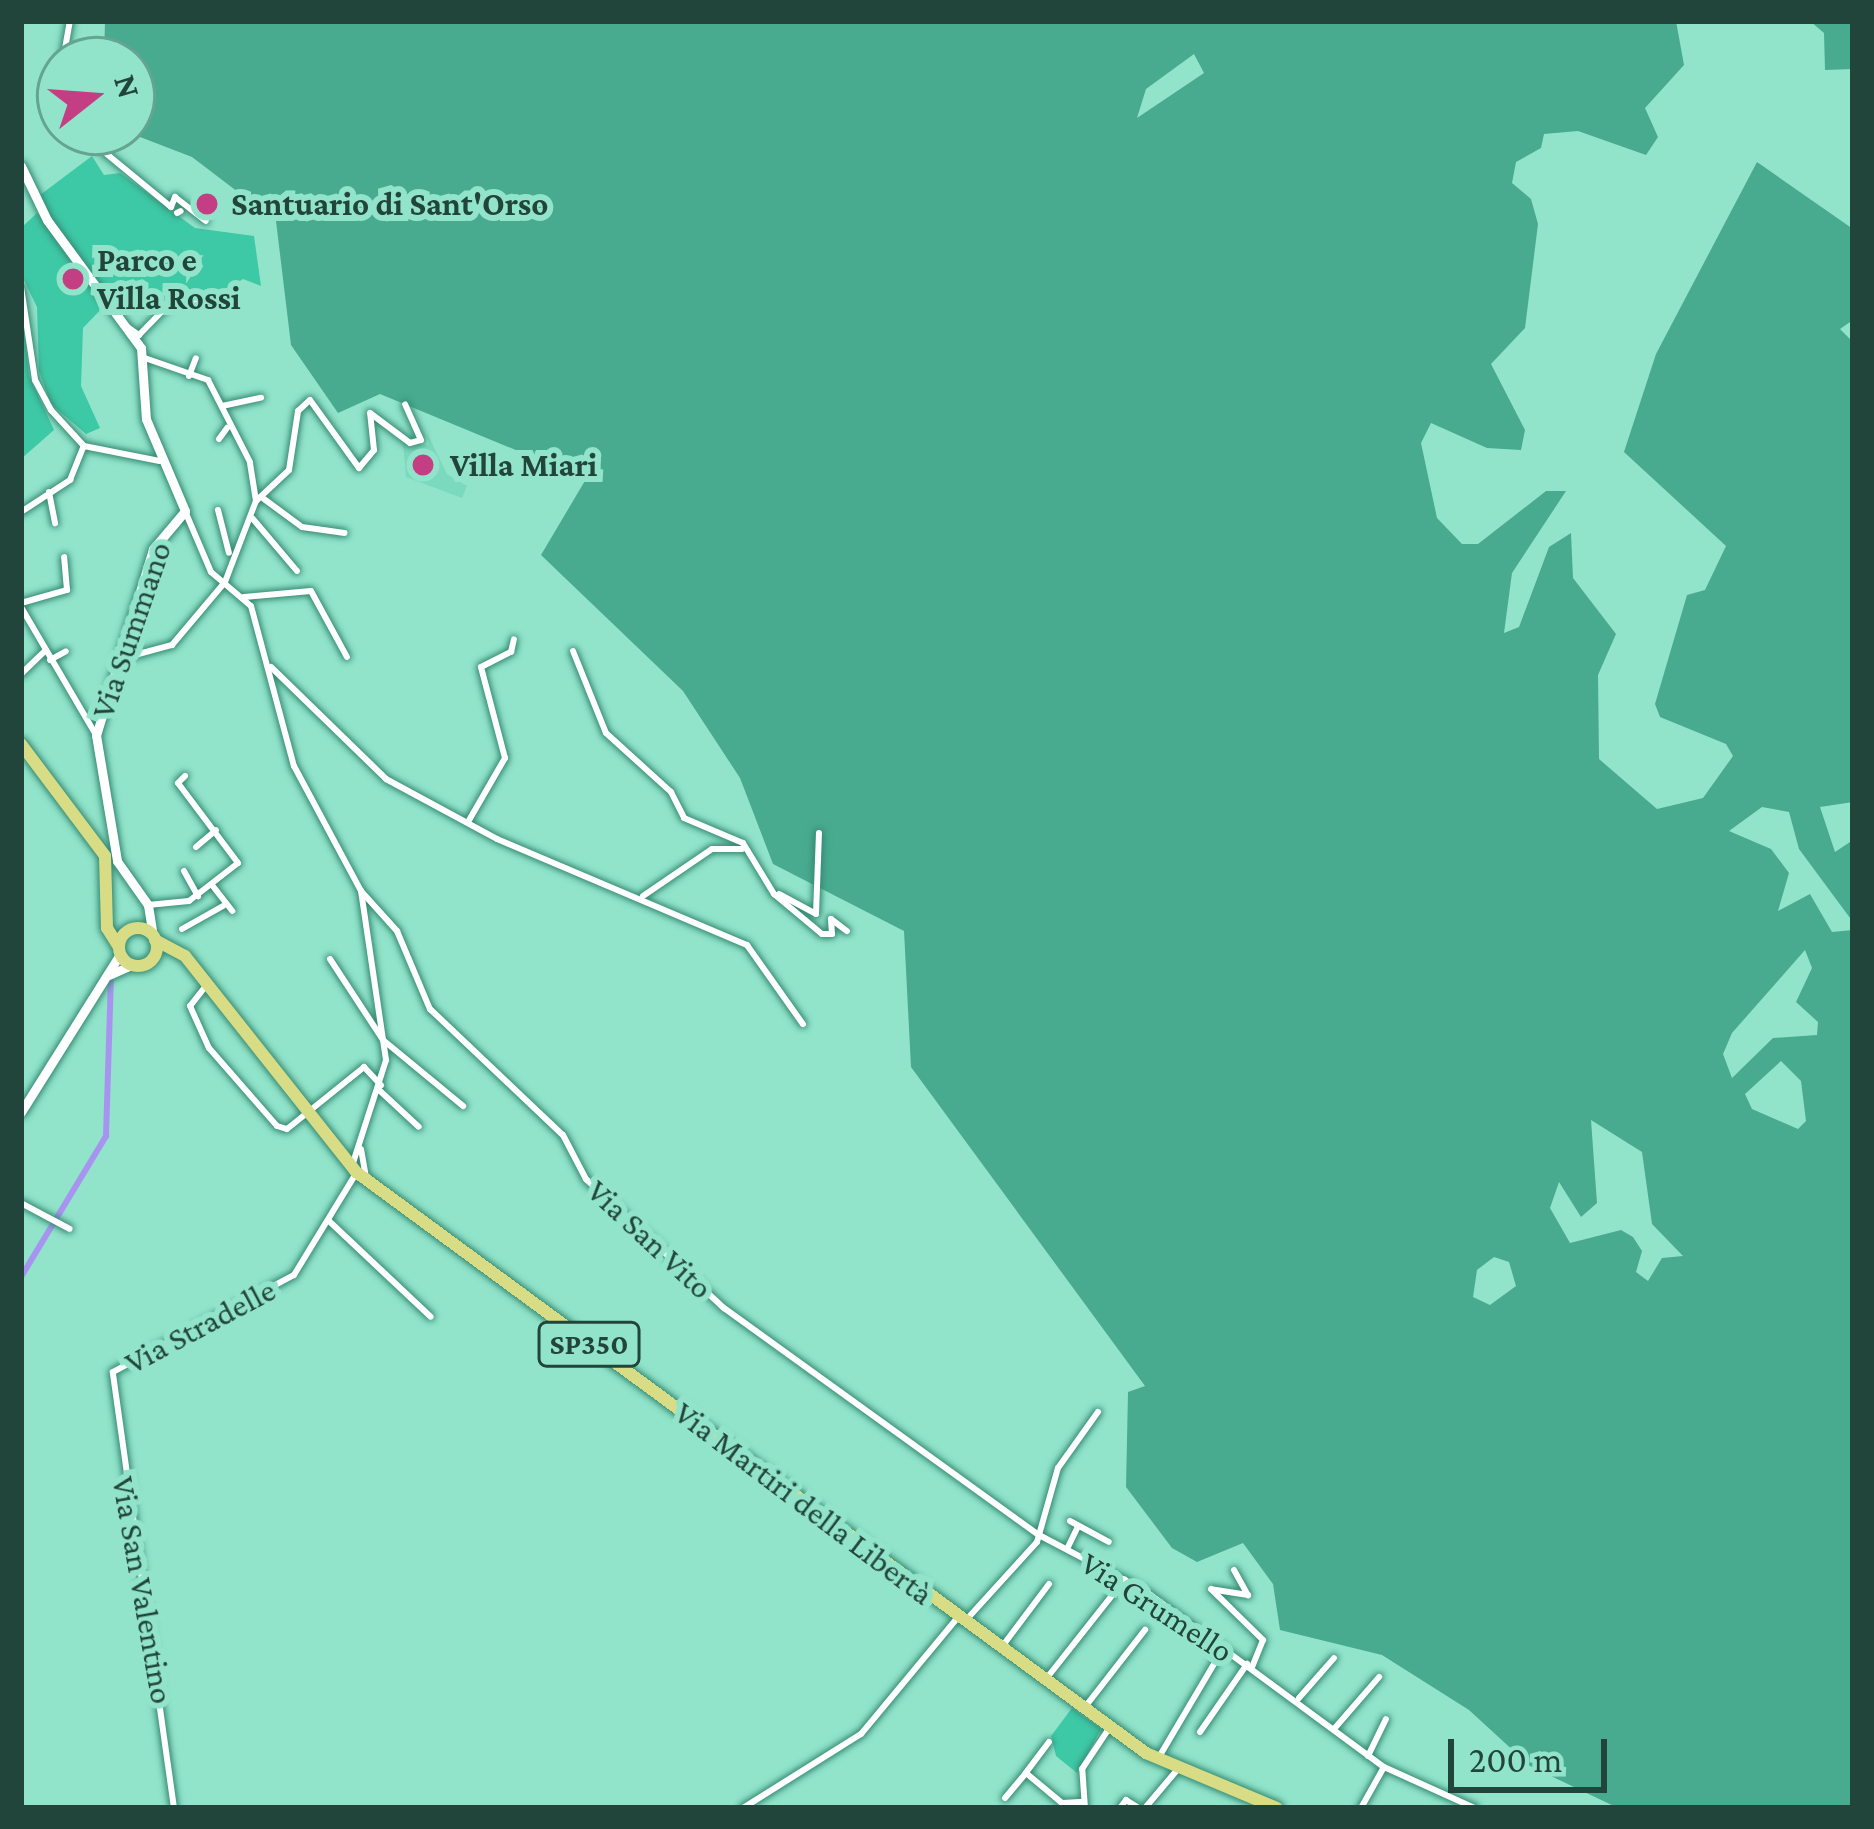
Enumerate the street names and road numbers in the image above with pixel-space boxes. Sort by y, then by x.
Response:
street label: Via Summano [82,537,180,723]
street label: Via San Vito [579,1171,721,1307]
street label: Via Stradelle [118,1270,282,1382]
road number: SP350 [535,1320,643,1368]
street label: Via Martiri della Libertà [667,1393,941,1613]
street label: Via San Valentino [104,1473,182,1707]
street label: Via Grumello [1074,1543,1240,1671]

